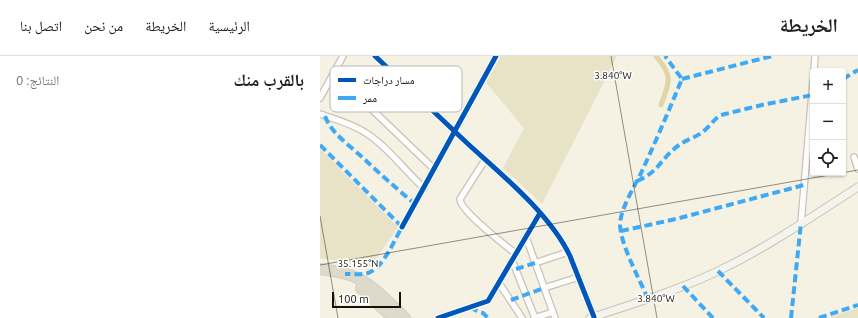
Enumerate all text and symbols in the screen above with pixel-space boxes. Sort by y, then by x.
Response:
text: الخريطة [780,14,838,36]
text: اتصل بنا [20,18,62,34]
text: من نحن [84,18,123,34]
text: الخريطة [145,18,186,34]
text: الرئيسية [208,18,250,34]
legend [330,66,462,112]
map controls [810,68,846,176]
button: + [810,68,846,104]
text: بالقرب منك [234,70,304,89]
text: 3.840°W [594,70,632,81]
text: النتائج: 0 [16,73,59,87]
text: مسار دراجات [363,74,415,86]
text: ممر [362,92,377,104]
button: − [810,104,846,140]
button: locate [810,140,846,176]
text: 35.155°N [337,258,379,269]
scale bar [332,290,401,309]
text: 100 m [338,293,369,305]
text: 3.840°W [637,293,675,304]

